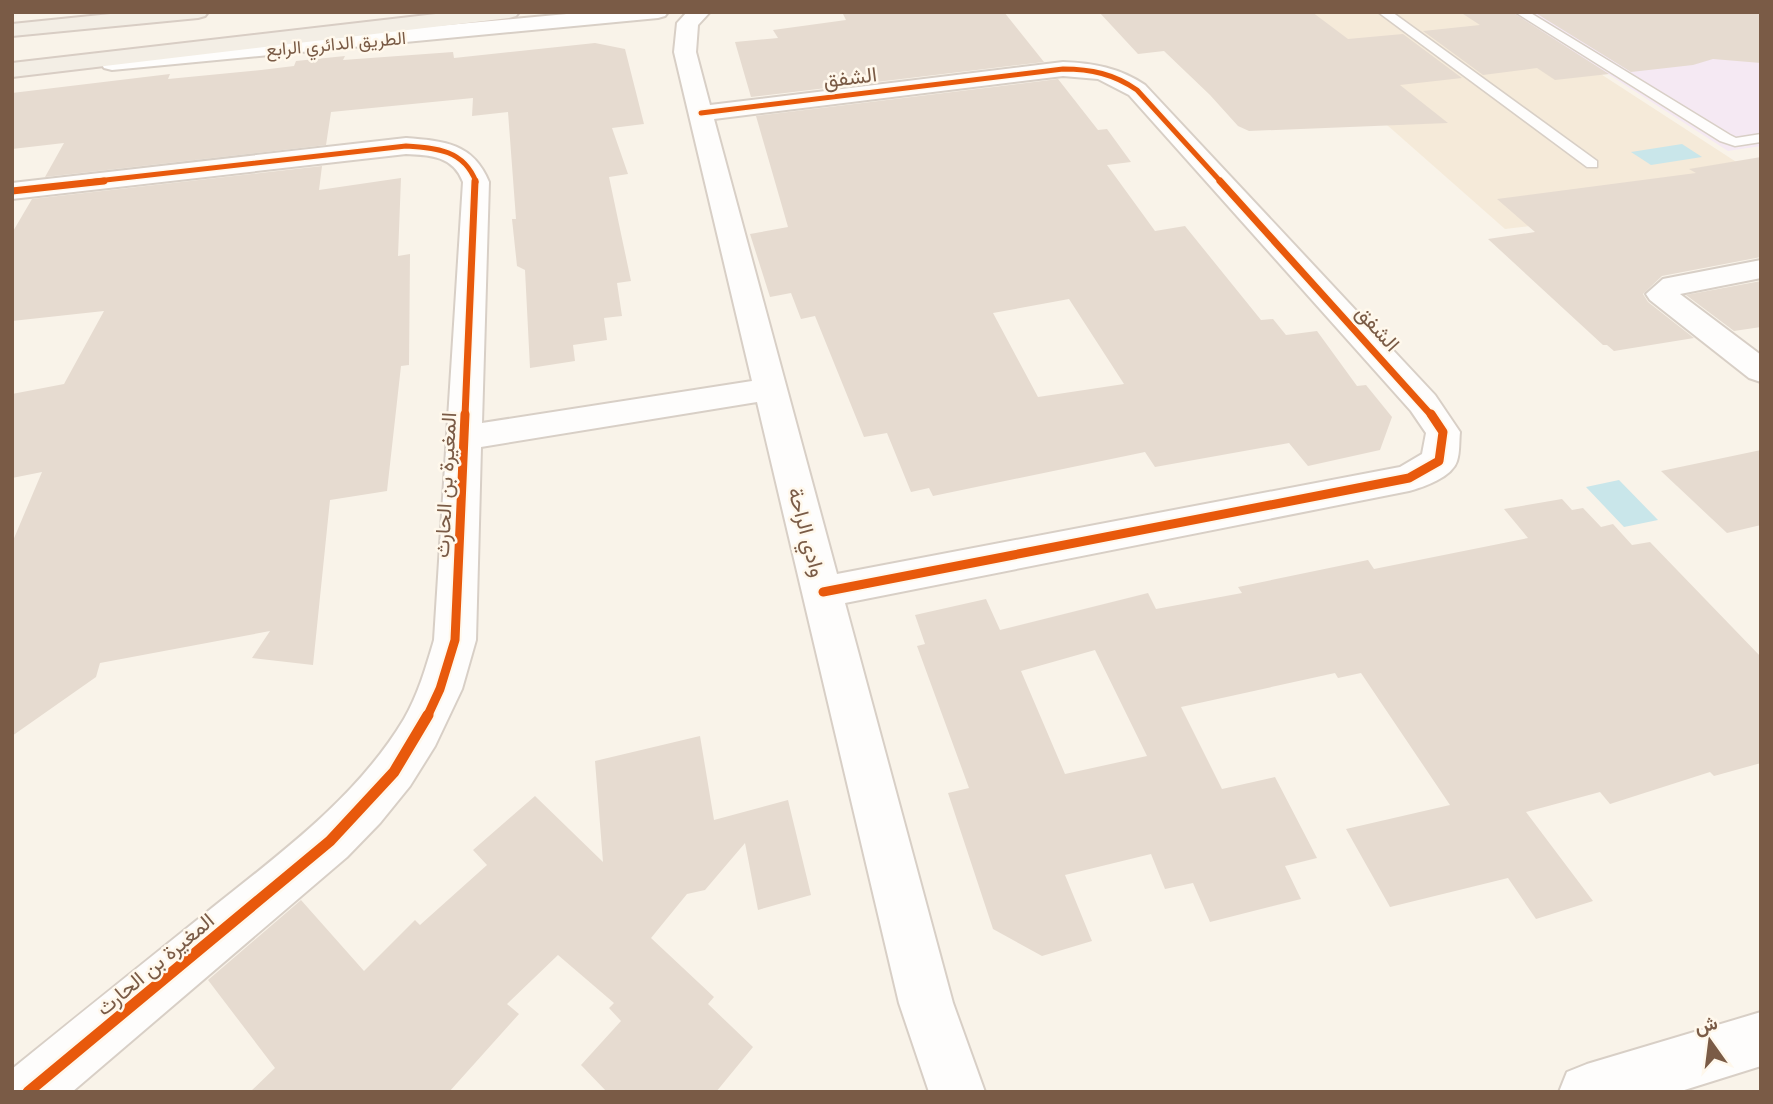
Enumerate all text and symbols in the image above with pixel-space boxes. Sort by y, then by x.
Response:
street label: الطريق الدائري الرابع [265,27,407,65]
street label: الشفق [822,61,878,93]
street label: الشفق [1351,300,1405,356]
street label: المغيرة بن الحارث [429,411,462,559]
street label: وادي الراحة [778,484,831,581]
street label: المغيرة بن الحارث [91,908,220,1021]
north arrow [1675,1006,1745,1076]
text: ش [1692,1011,1720,1039]

